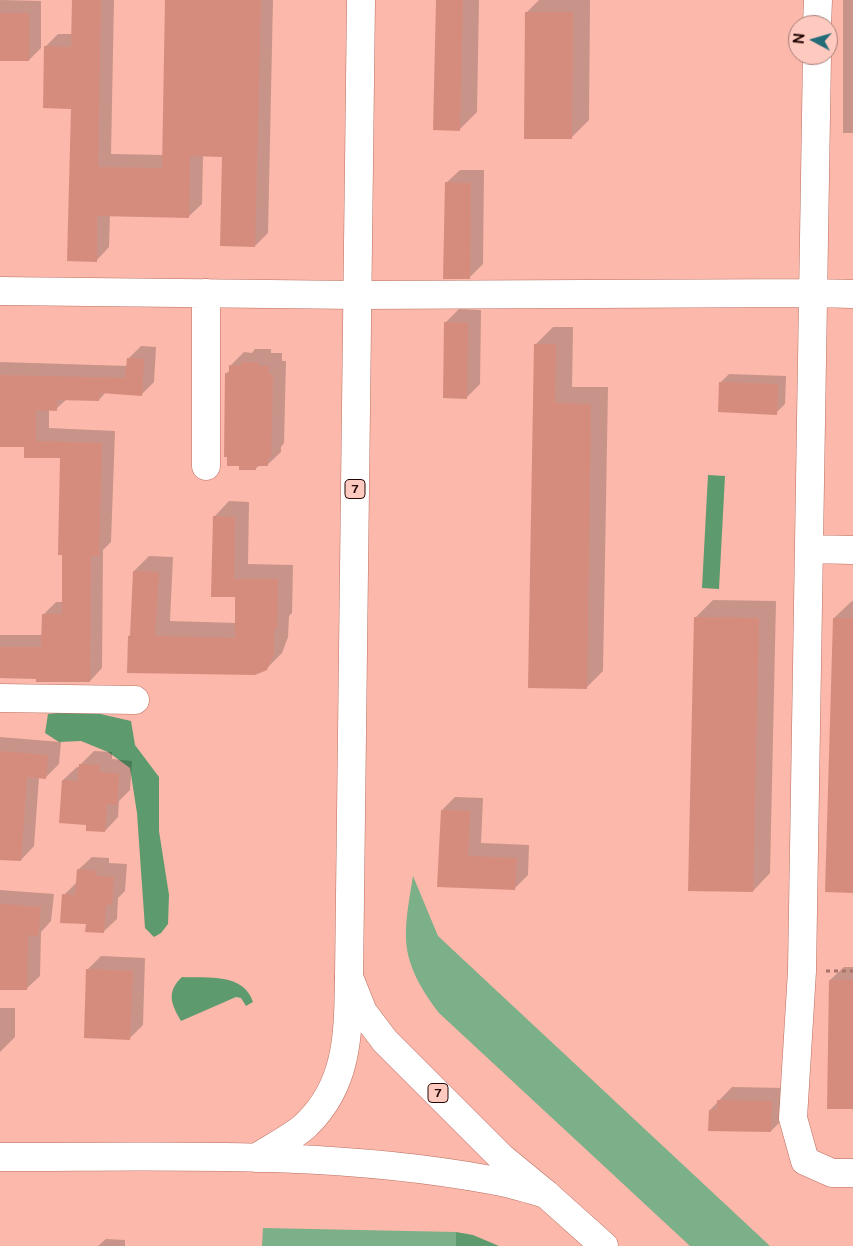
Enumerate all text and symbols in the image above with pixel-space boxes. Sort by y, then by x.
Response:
north arrow [788,15,838,65]
text: N [791,32,808,45]
road number: 7 [345,479,365,498]
road number: 7 [428,1084,448,1102]

